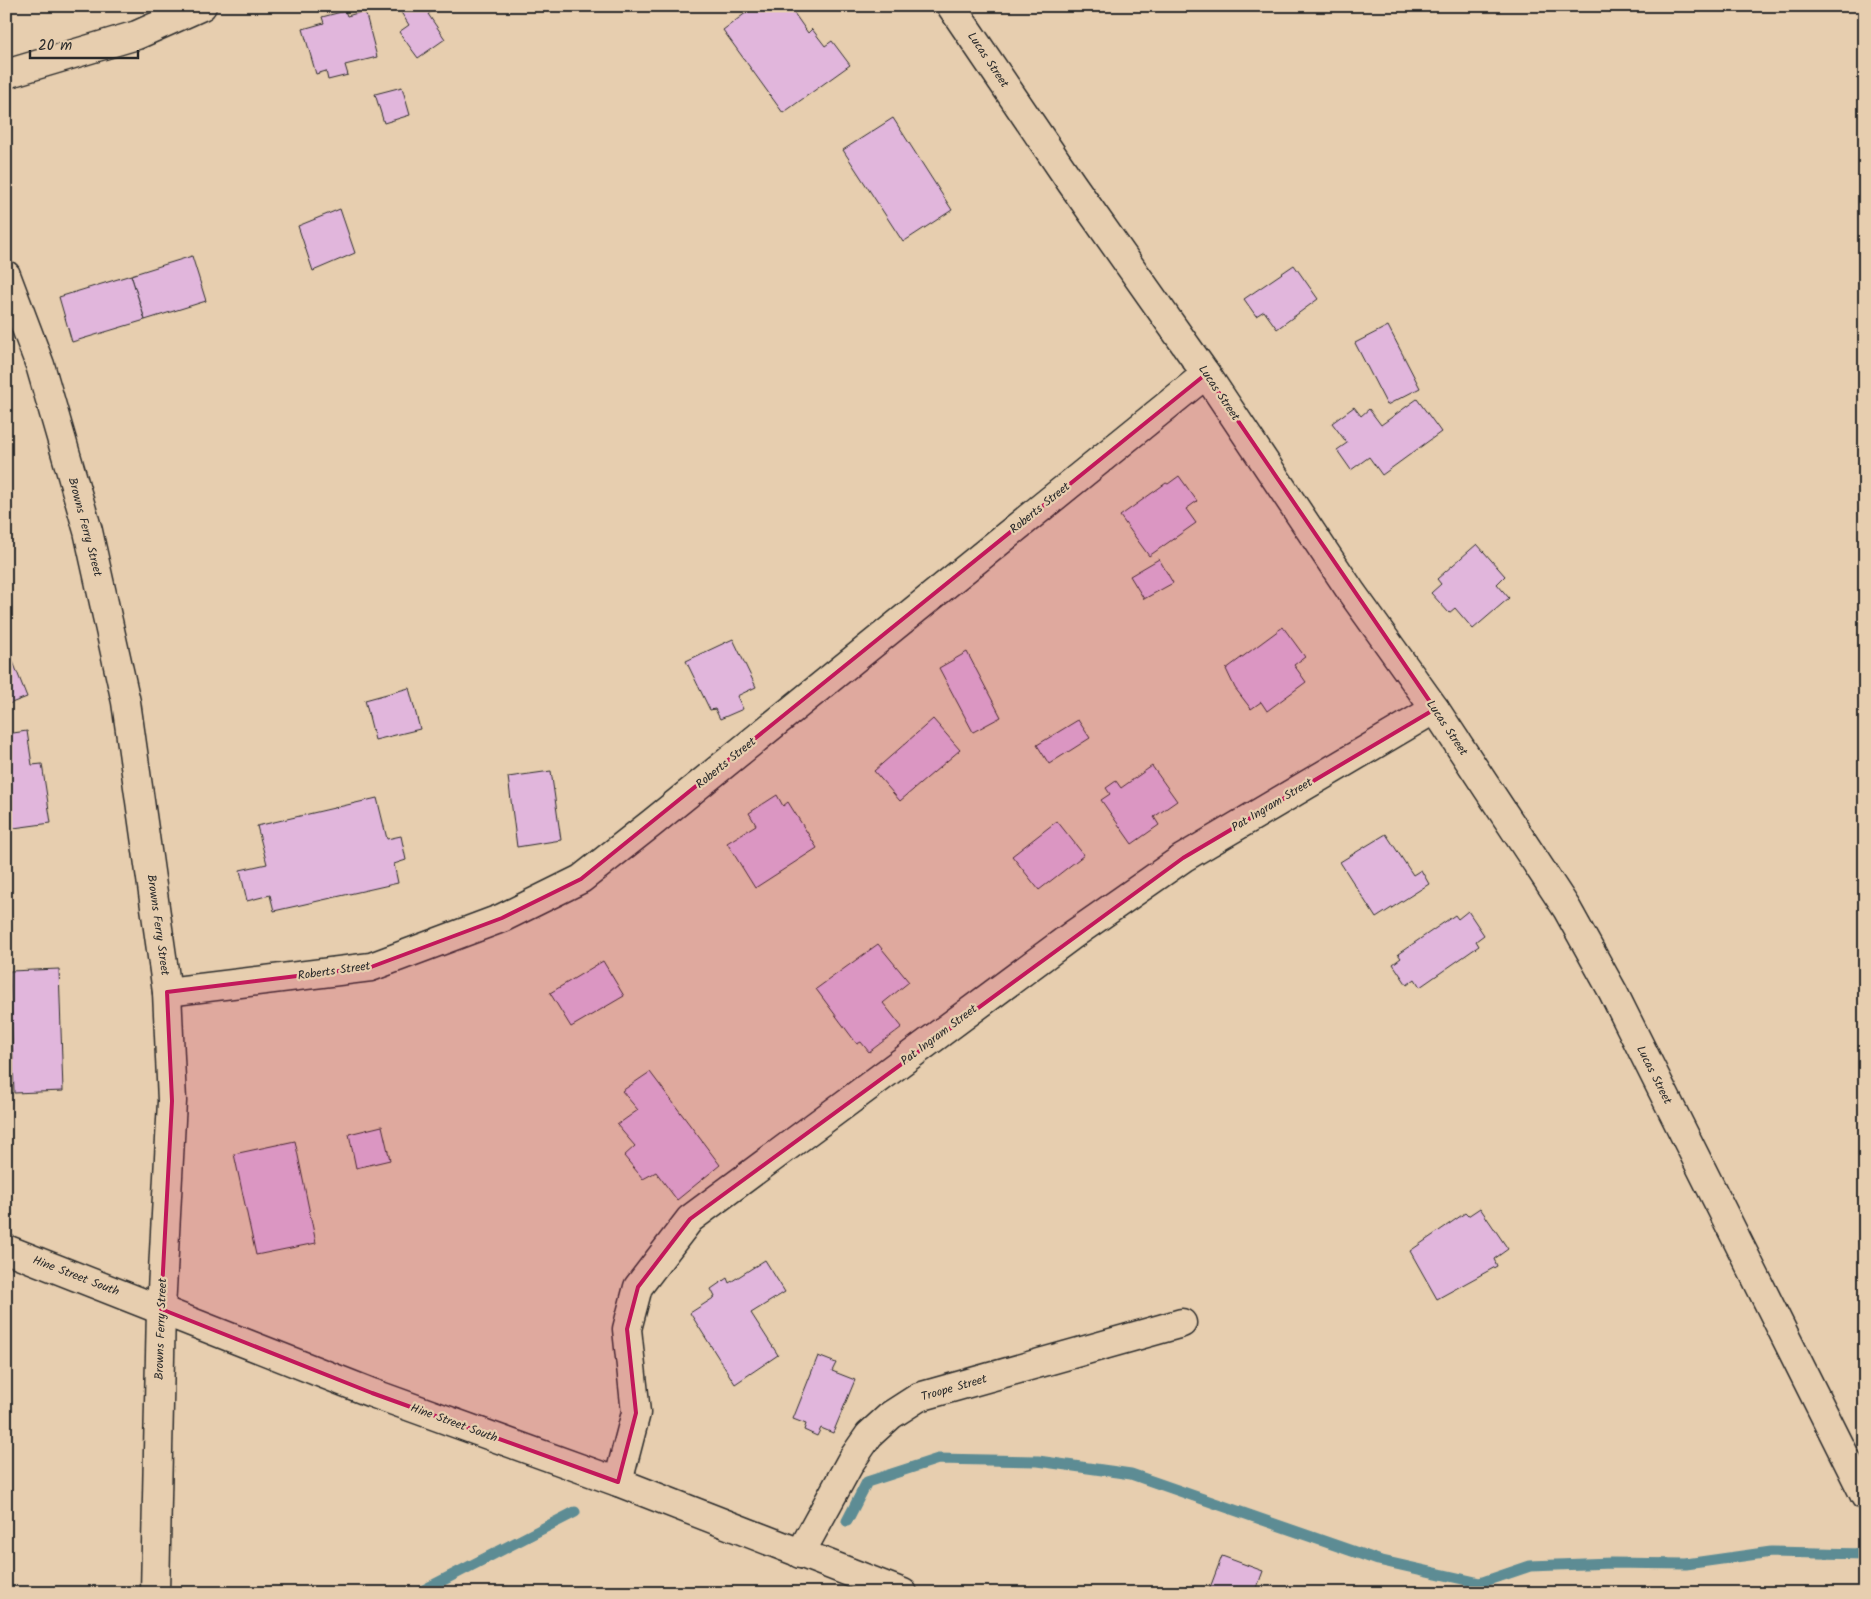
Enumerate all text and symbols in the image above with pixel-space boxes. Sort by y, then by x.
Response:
scale bar [30,28,138,60]
street label: Lucas Street [962,28,1014,92]
text: 20 m [38,34,72,58]
street label: Lucas Street [1193,361,1245,425]
street label: Browns Ferry Street [63,475,107,579]
street label: Roberts Street [1006,477,1075,538]
street label: Lucas Street [1421,696,1473,760]
street label: Roberts Street [692,732,761,793]
street label: Pat Ingram Street [1228,773,1317,837]
street label: Browns Ferry Street [141,873,175,977]
street label: Roberts Street [296,956,372,985]
street label: Pat Ingram Street [897,1000,982,1070]
street label: Lucas Street [1631,1042,1677,1108]
street label: Hine Street South [30,1251,122,1301]
street label: Browns Ferry Street [150,1277,172,1380]
street label: Troope Street [919,1369,989,1406]
street label: Hine Street South [408,1398,500,1448]

